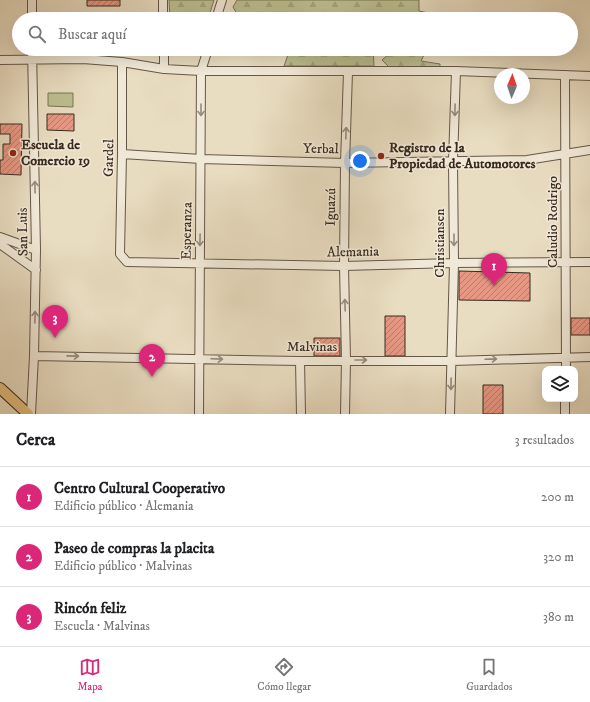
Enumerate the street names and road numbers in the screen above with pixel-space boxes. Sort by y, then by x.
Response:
street label: Gardel [100,138,118,177]
street label: Yerbal [303,140,340,158]
street label: Caludio Rodrigo [544,176,562,268]
street label: Iguazú [322,188,340,226]
street label: Esperanza [177,202,197,260]
street label: San Luis [14,207,32,257]
street label: Christiansen [431,208,449,278]
street label: Alemania [327,243,379,261]
street label: Malvinas [287,338,338,356]

